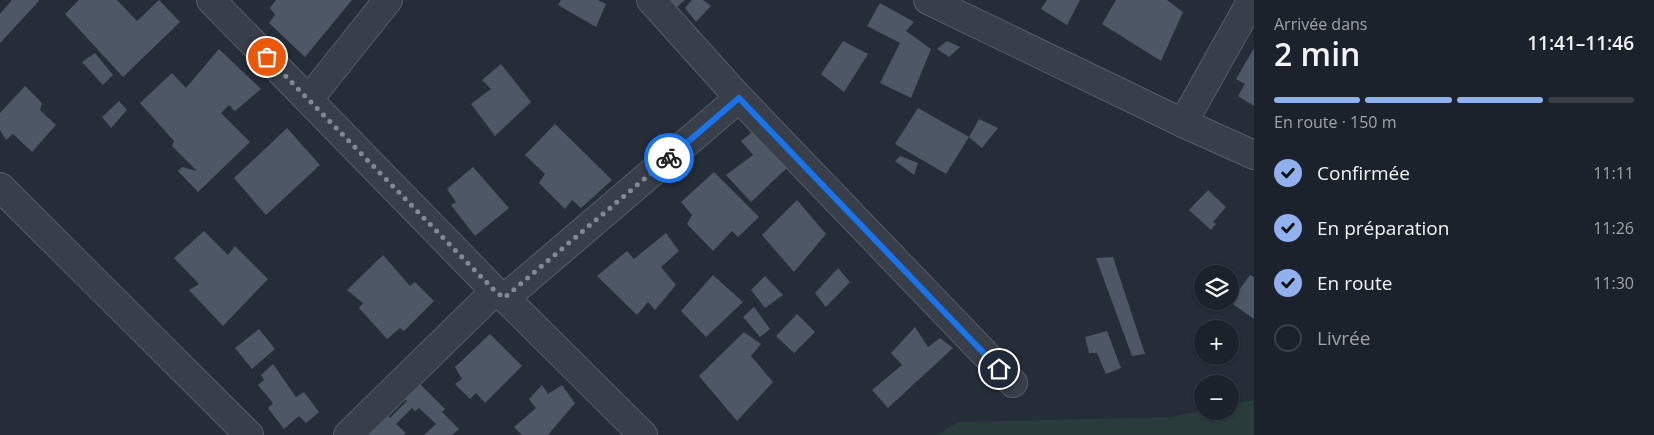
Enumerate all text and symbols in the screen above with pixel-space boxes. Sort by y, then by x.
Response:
text: Arrivée dans [1274,13,1367,35]
text: 11:41–11:46 [1527,30,1634,56]
text: 2 min [1274,32,1360,75]
pin [246,36,288,78]
icon: bag [253,43,281,71]
text: En route · 150 m [1274,111,1396,133]
courier [644,133,694,183]
icon: bike [655,144,683,172]
icon: check [1274,159,1302,187]
text: Confirmée [1317,160,1410,186]
text: 11:11 [1593,162,1634,184]
icon: check [1274,214,1302,242]
text: En préparation [1317,215,1449,241]
text: 11:26 [1593,217,1634,239]
map controls [1194,265,1239,420]
button: layers [1194,265,1239,310]
icon: check [1274,269,1302,297]
text: En route [1317,270,1392,296]
text: 11:30 [1593,272,1634,294]
button: + [1194,320,1239,365]
text: Livrée [1317,325,1370,351]
pin [978,348,1020,390]
icon: home [985,355,1013,383]
button: − [1194,375,1239,420]

